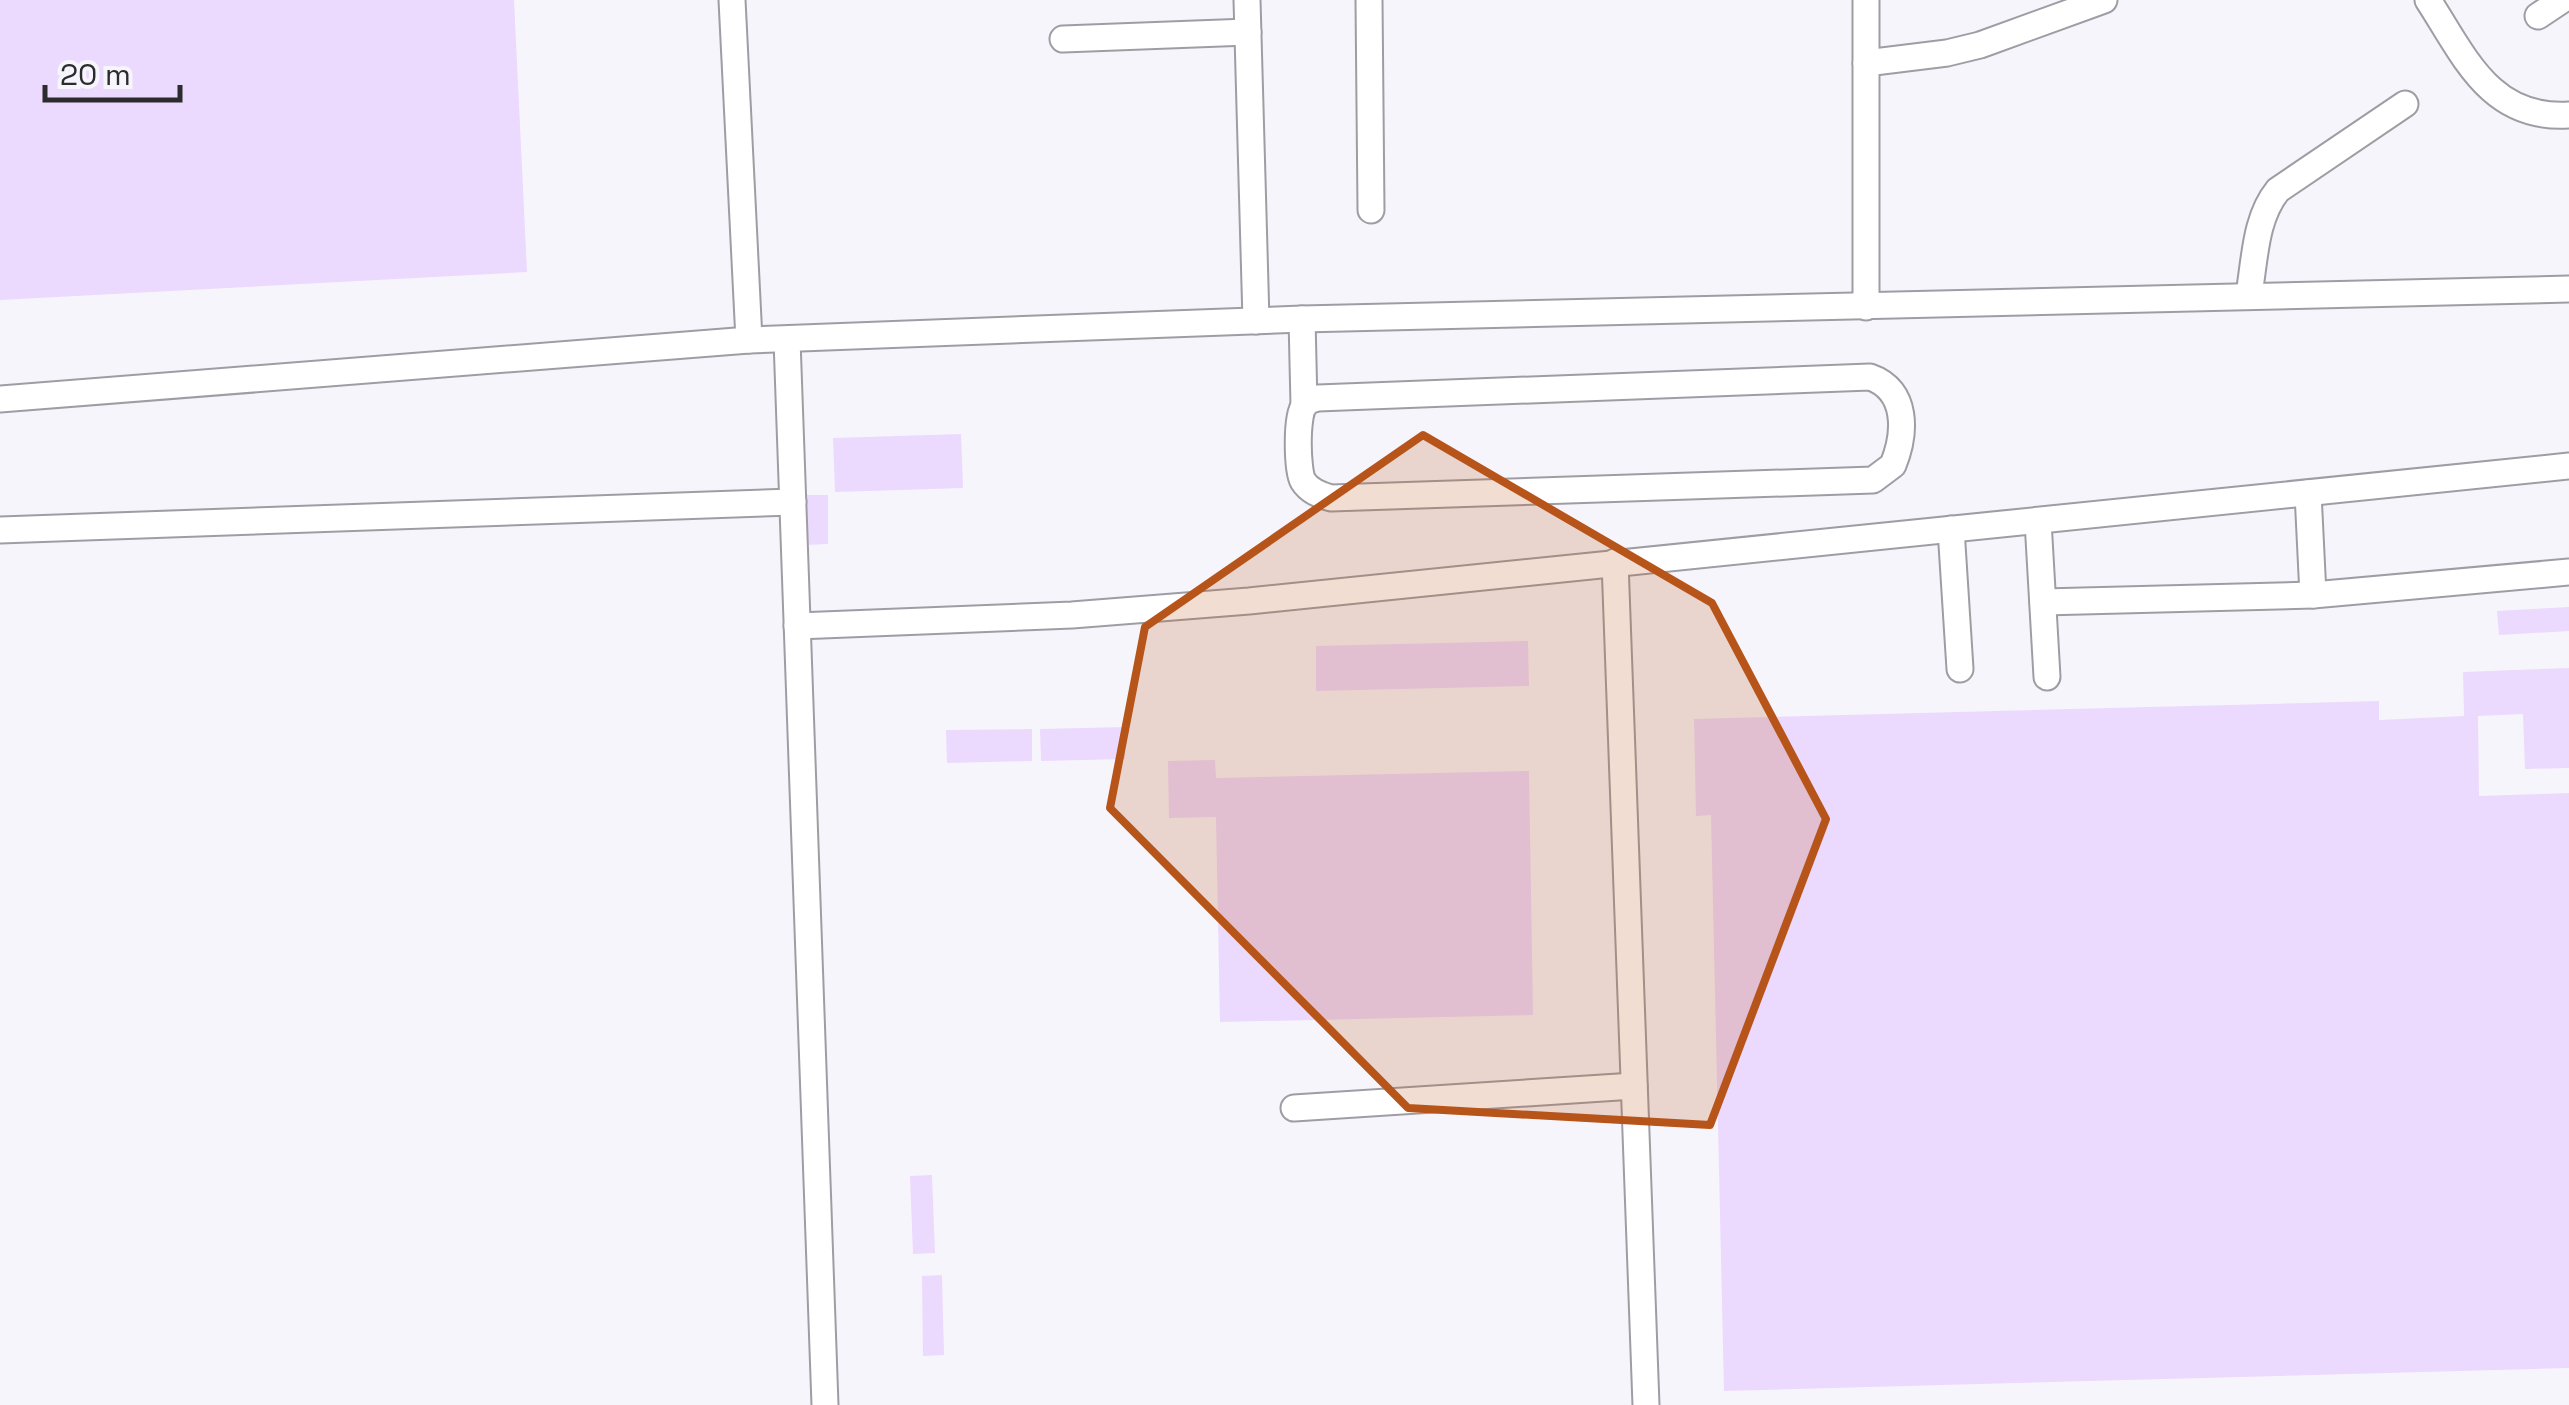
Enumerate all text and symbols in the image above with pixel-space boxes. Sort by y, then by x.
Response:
scale bar [45,40,180,102]
text: 20 m [60,55,131,94]

